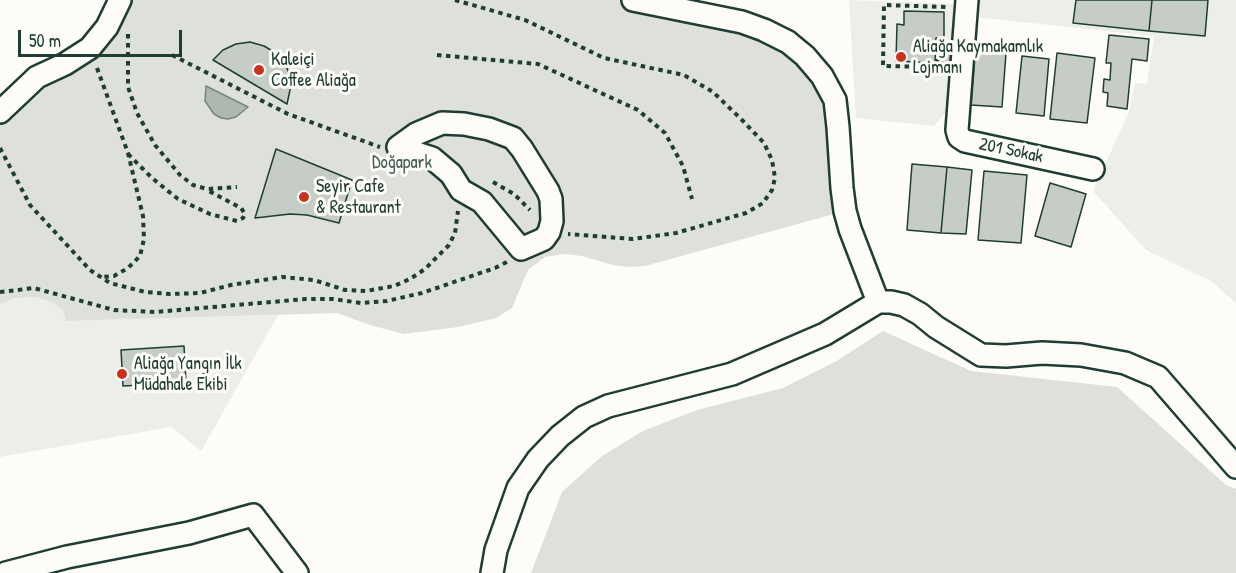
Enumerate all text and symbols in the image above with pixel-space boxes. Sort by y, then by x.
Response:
scale bar [21,18,184,56]
text: 50 m [29,28,61,53]
place label: Aliağa Kaymakamlık Lojmanı [913,36,1043,78]
place label: Kaleiçi Coffee Aliağa [271,49,356,92]
marker: Aliağa Kaymakamlık Lojmanı [894,50,908,64]
marker: Kaleiçi Coffee Aliağa [252,63,266,77]
street label: 201 Sokak [977,134,1045,168]
park label: Doğapark [372,152,432,174]
place label: Seyir Cafe & Restaurant [316,176,401,219]
marker: Seyir Cafe & Restaurant [297,190,311,204]
place label: Aliağa Yangın İlk Müdahale Ekibi [134,353,242,395]
marker: Aliağa Yangın İlk Müdahale Ekibi [115,367,129,381]

